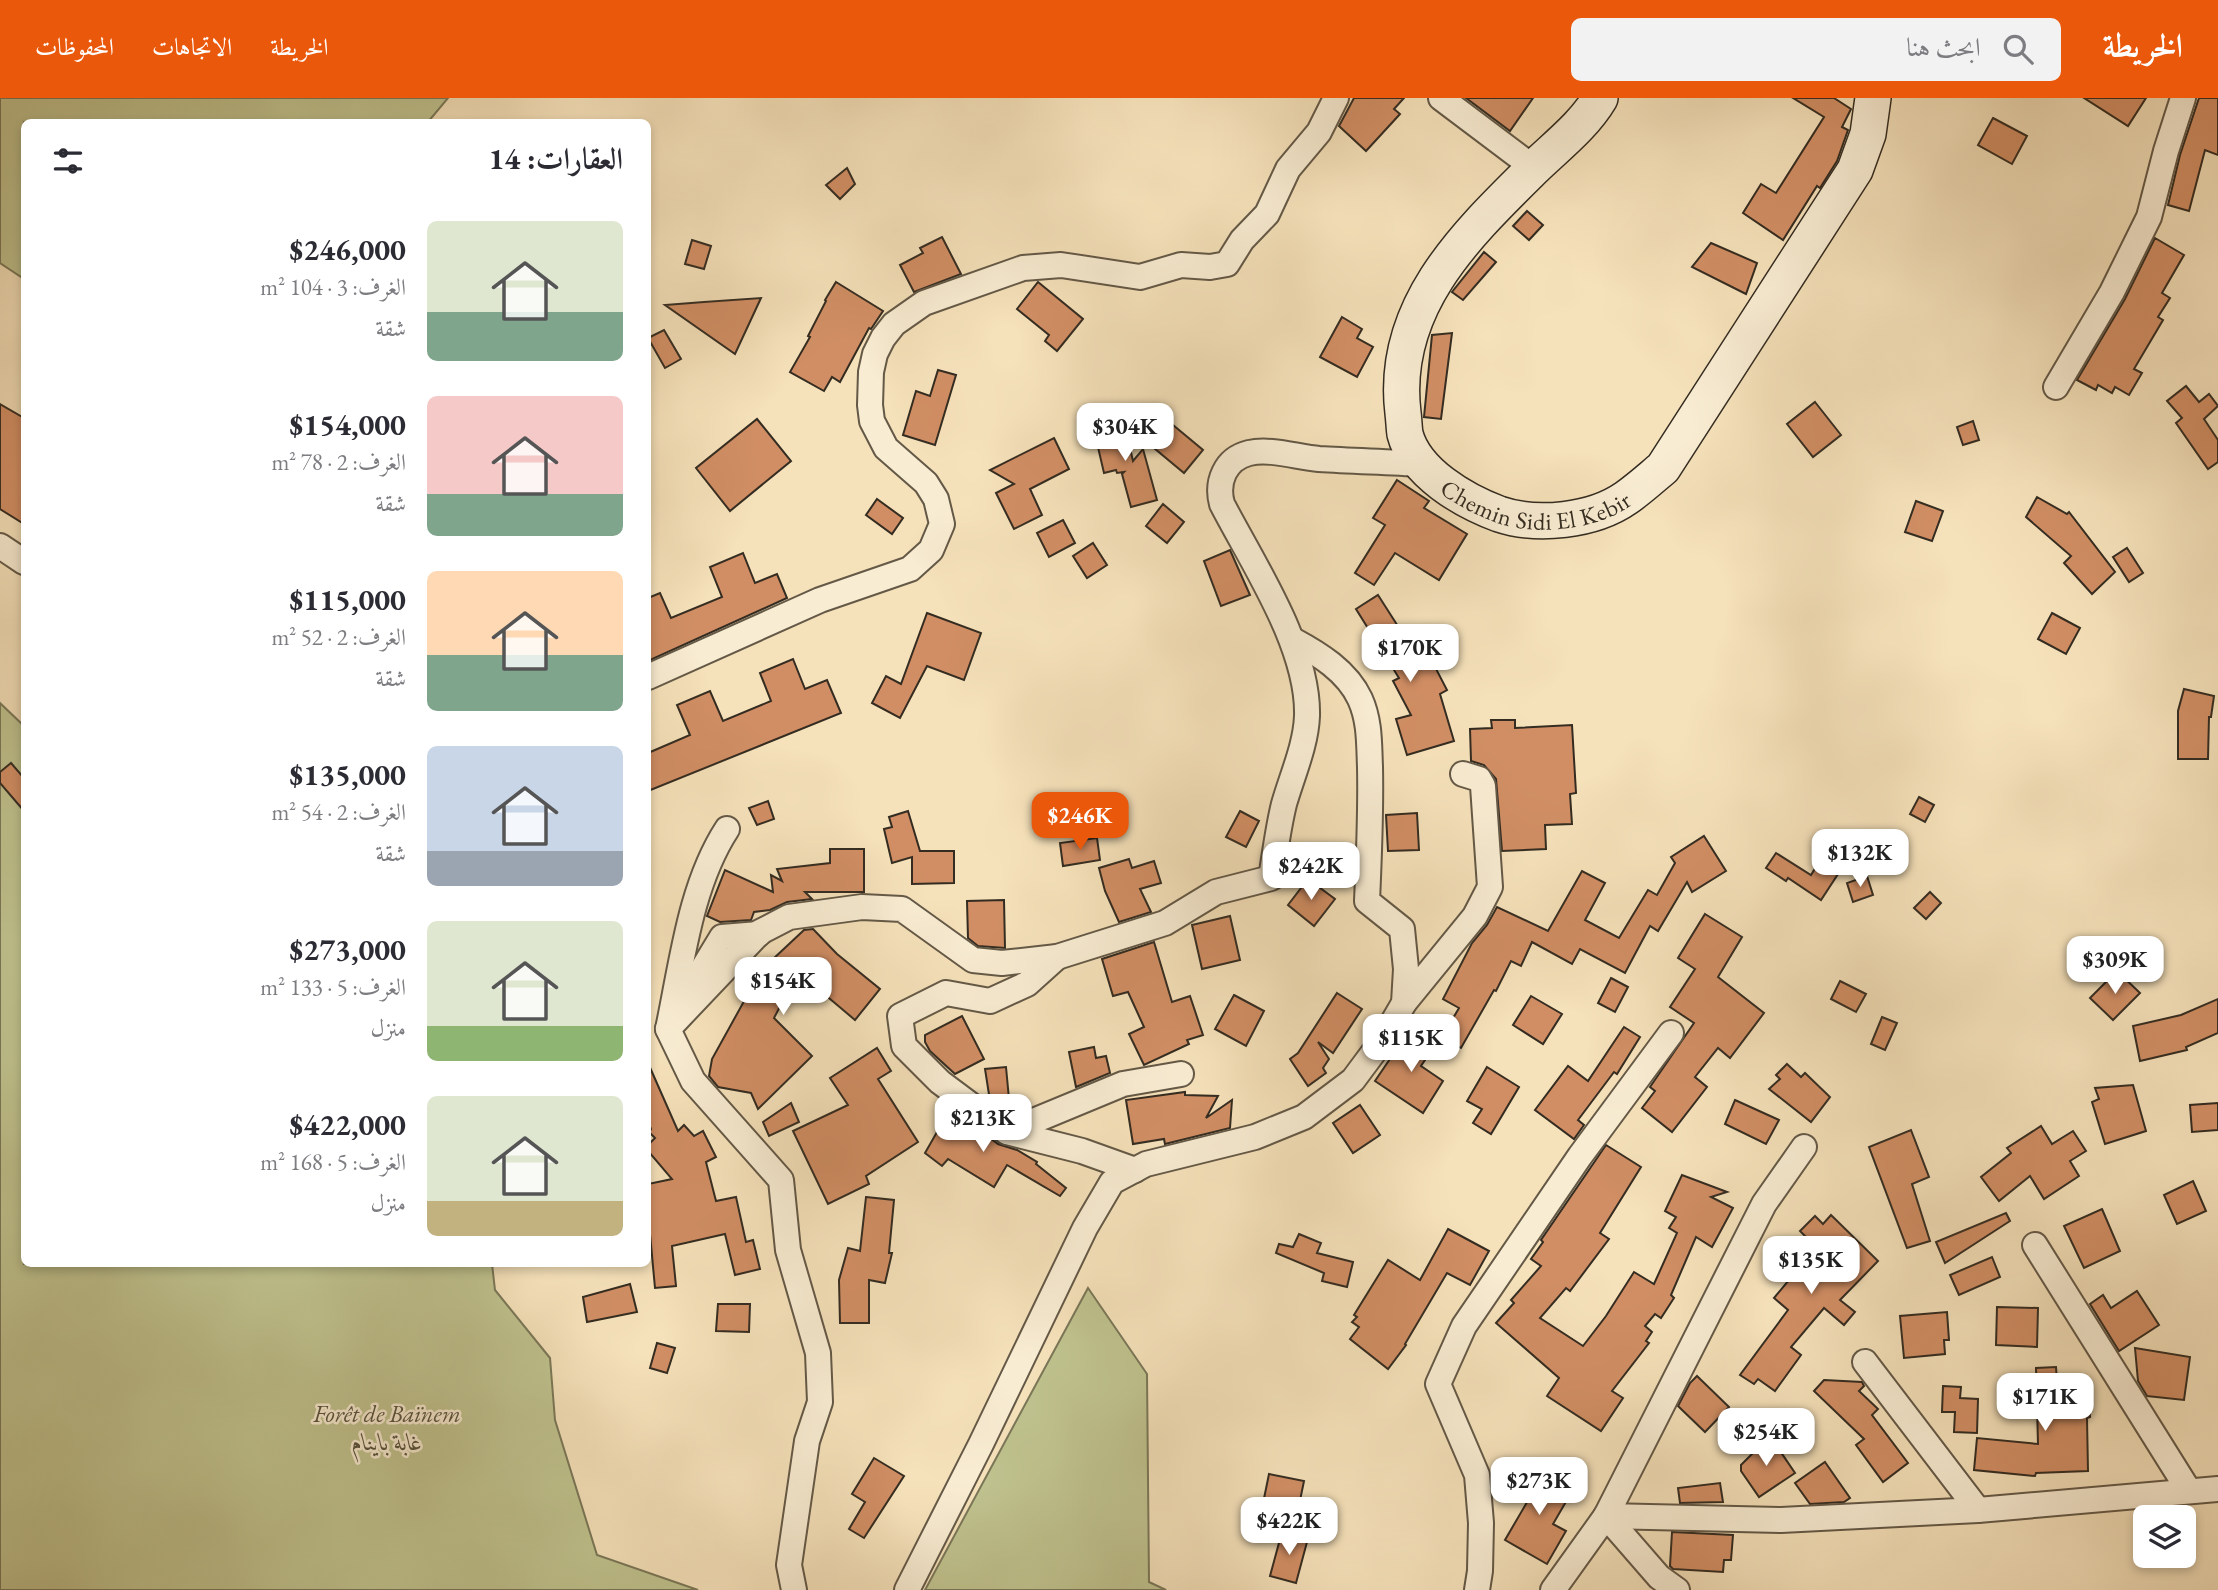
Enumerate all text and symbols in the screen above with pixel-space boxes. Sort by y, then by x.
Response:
search box [1571,18,2061,81]
text: الخريطة [2103,24,2183,67]
text: ابحث هنا [1906,30,1981,64]
icon: search [1999,30,2037,68]
text: المحفوظات [35,31,114,62]
text: الاتجاهات [152,31,232,62]
text: الخريطة [270,31,329,62]
text: العقارات: 14 [488,139,623,178]
icon: filters [49,142,87,180]
text: $246,000 [290,230,406,269]
icon: home [483,249,567,333]
text: الغرف: 3 · 104 m² [260,272,406,302]
text: شقة [376,313,406,343]
pin: $304K [1076,404,1174,463]
text: $154,000 [290,405,406,444]
text: $304K [1093,411,1157,441]
icon: home [483,424,567,508]
text: الغرف: 2 · 78 m² [271,447,406,477]
street label: Chemin Sidi El Kebir [1435,472,1636,536]
text: شقة [376,488,406,518]
text: $115,000 [290,580,406,619]
icon: home [483,599,567,683]
text: الغرف: 2 · 52 m² [271,622,406,652]
pin: $170K [1361,624,1459,684]
text: $170K [1378,632,1442,662]
text: شقة [376,663,406,693]
text: $135,000 [290,755,406,794]
icon: home [483,774,567,858]
pin: $246K [1031,792,1129,852]
text: الغرف: 2 · 54 m² [271,797,406,827]
text: $246K [1048,800,1112,830]
pin: $132K [1811,830,1909,889]
text: $132K [1828,837,1892,867]
text: شقة [376,838,406,868]
pin: $242K [1262,842,1360,902]
text: $242K [1279,850,1343,880]
text: $273,000 [290,930,406,969]
pin: $309K [2066,936,2164,996]
text: $309K [2083,944,2147,974]
icon: home [483,949,567,1033]
pin: $154K [734,958,832,1017]
text: $154K [751,965,815,995]
text: الغرف: 5 · 133 m² [260,972,406,1002]
text: منزل [371,1013,406,1043]
pin: $115K [1362,1014,1460,1074]
text: $115K [1379,1022,1443,1052]
pin: $213K [934,1094,1032,1154]
text: $213K [951,1102,1015,1132]
text: $422,000 [290,1105,406,1144]
icon: home [483,1124,567,1208]
text: الغرف: 5 · 168 m² [260,1147,406,1177]
text: منزل [371,1188,406,1218]
pin: $135K [1762,1236,1860,1296]
text: $135K [1779,1244,1843,1274]
pin: $171K [1996,1374,2094,1433]
text: $171K [2013,1381,2077,1411]
park label: Forêt de Baïnem غابة باينام [312,1398,461,1463]
pin: $254K [1717,1408,1815,1468]
text: $254K [1734,1416,1798,1446]
pin: $273K [1490,1458,1588,1517]
text: $273K [1507,1465,1571,1495]
pin: $422K [1240,1498,1338,1557]
text: $422K [1257,1505,1321,1535]
map controls [2133,1505,2196,1568]
button: layers [2133,1505,2196,1568]

